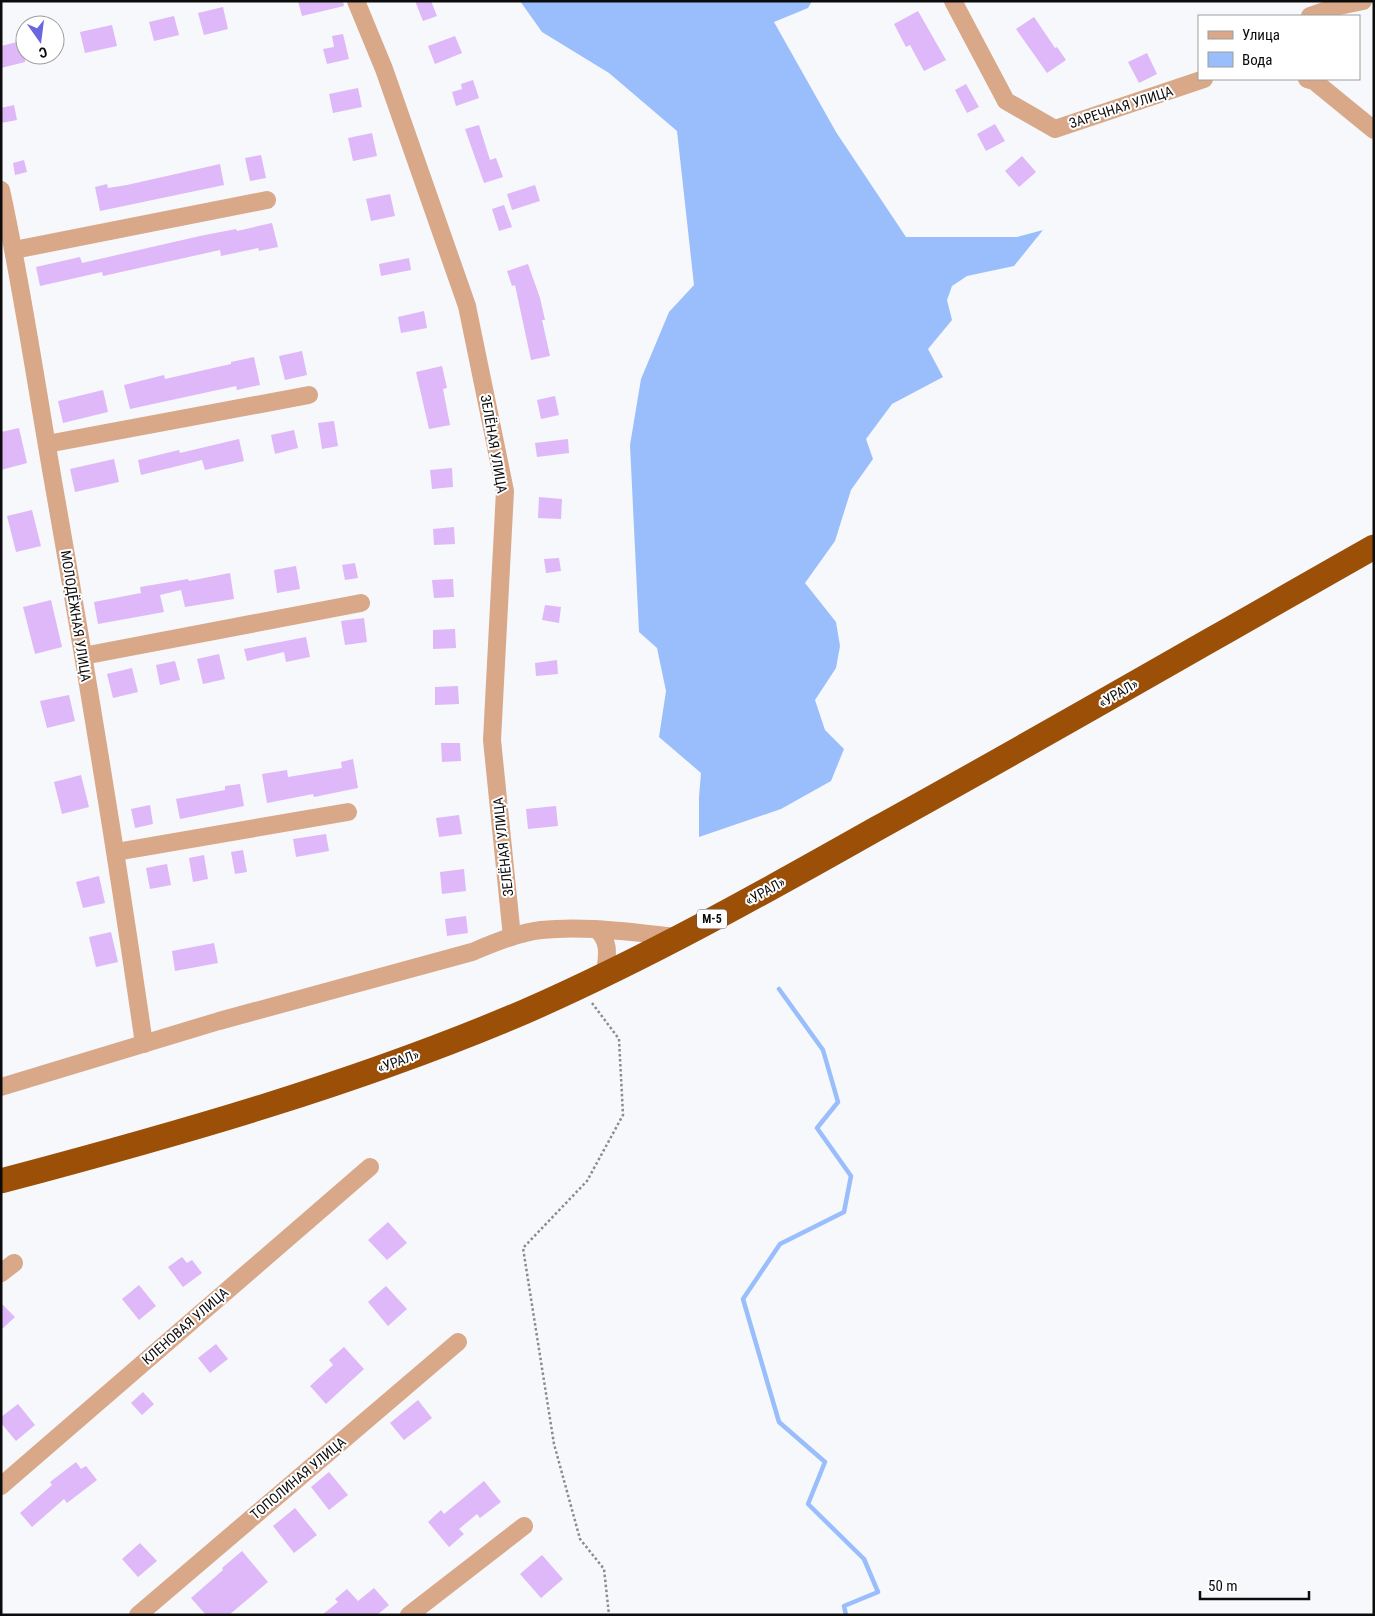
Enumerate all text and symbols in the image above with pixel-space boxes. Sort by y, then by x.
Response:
north arrow [15,15,65,65]
legend [1198,15,1360,80]
text: Улица [1242,26,1280,44]
text: С [37,44,49,61]
text: Вода [1242,51,1272,69]
street label: ЗАРЕЧНАЯ УЛИЦА [1067,83,1175,131]
street label: ЗЕЛЁНАЯ УЛИЦА [477,394,511,494]
street label: МОЛОДЁЖНАЯ УЛИЦА [58,549,94,683]
street label: «УРАЛ» [1095,675,1141,711]
street label: ЗЕЛЁНАЯ УЛИЦА [490,797,516,897]
street label: «УРАЛ» [742,874,788,908]
road number: М-5 [697,910,727,929]
street label: «УРАЛ» [375,1046,421,1076]
street label: КЛЕНОВАЯ УЛИЦА [139,1284,231,1368]
street label: ТОПОЛИНАЯ УЛИЦА [247,1433,349,1523]
scale bar [1200,1568,1309,1600]
text: 50 m [1208,1577,1238,1595]

